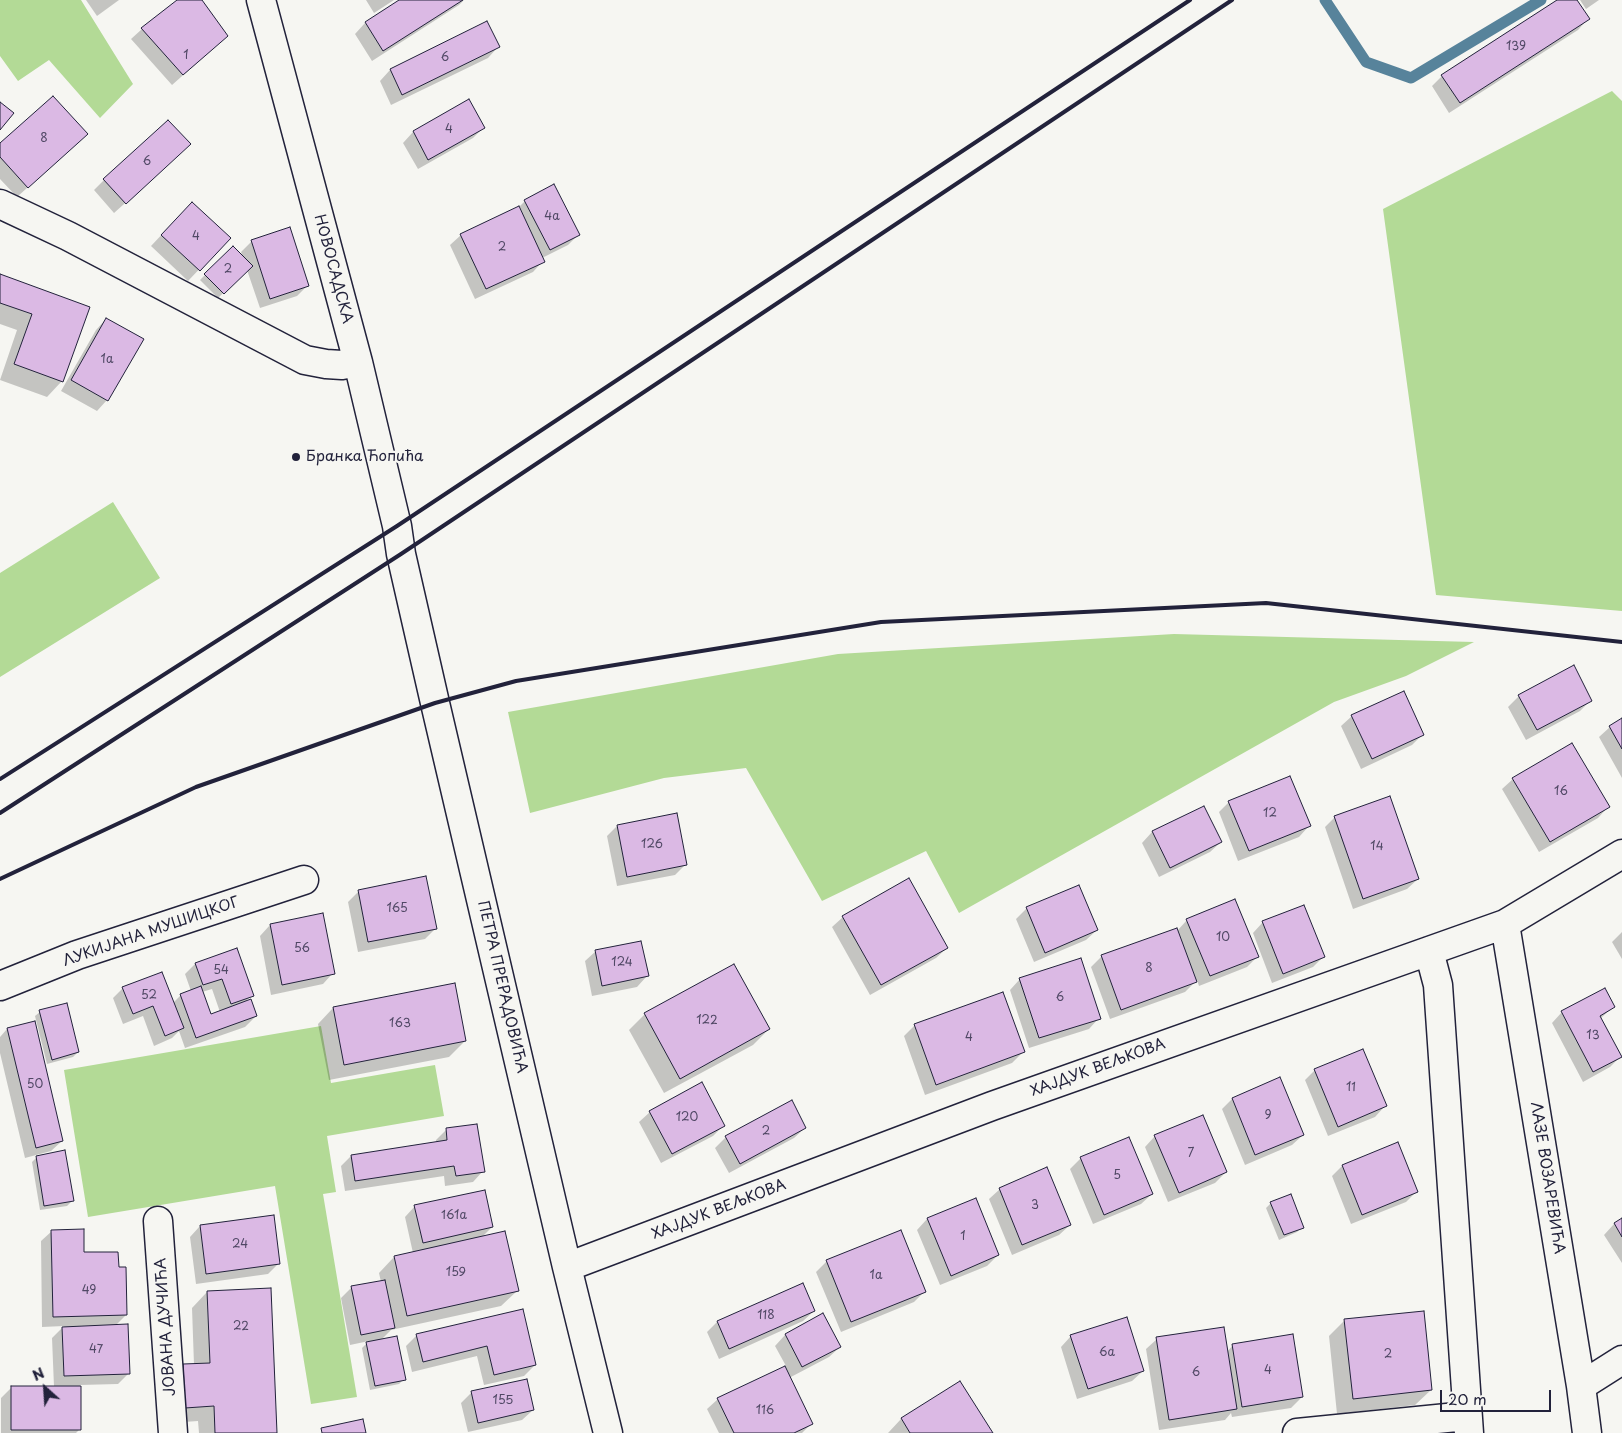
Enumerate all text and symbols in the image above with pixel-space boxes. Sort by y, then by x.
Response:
house number: 139 [1506,40,1526,54]
house number: 1 [183,49,189,63]
house number: 6 [441,51,449,65]
house number: 4 [445,123,453,137]
house number: 8 [40,132,48,146]
house number: 6 [143,155,151,169]
house number: 4a [544,210,560,224]
street label: НОВОСАДСКА [310,212,356,326]
house number: 4 [192,230,200,244]
house number: 2 [498,241,506,255]
house number: 2 [224,263,232,277]
house number: 1a [101,353,113,367]
place label: Бранка Ћопића [306,448,423,466]
marker: Бранка Ћопића [290,451,302,463]
house number: 16 [1554,785,1568,799]
house number: 12 [1263,807,1277,821]
house number: 126 [641,838,663,852]
house number: 14 [1370,840,1384,854]
street label: ЛУКИЈАНА МУШИЦКОГ [61,893,241,971]
street label: ПЕТРА ПРЕРАДОВИЋА [473,899,531,1075]
house number: 165 [386,902,408,916]
house number: 10 [1216,931,1230,945]
house number: 56 [294,942,310,956]
house number: 124 [611,956,633,970]
house number: 8 [1145,962,1153,976]
house number: 54 [213,964,229,978]
house number: 52 [141,989,157,1003]
house number: 6 [1056,991,1064,1005]
house number: 122 [696,1014,718,1028]
house number: 163 [389,1017,411,1031]
house number: 13 [1586,1029,1600,1043]
house number: 4 [965,1031,973,1045]
street label: ХАЈДУК ВЕЉКОВА [1028,1035,1168,1101]
house number: 50 [27,1078,43,1092]
house number: 11 [1346,1081,1356,1095]
street label: ЛАЗЕ ВОЗАРЕВИЋА [1526,1101,1568,1255]
house number: 9 [1264,1109,1272,1123]
house number: 120 [676,1111,698,1125]
house number: 2 [762,1125,770,1139]
house number: 7 [1188,1147,1194,1161]
house number: 5 [1113,1169,1121,1183]
street label: ХАЈДУК ВЕЉКОВА [649,1176,789,1244]
house number: 3 [1031,1199,1039,1213]
house number: 161a [441,1209,467,1223]
house number: 1 [960,1230,966,1244]
house number: 24 [232,1238,248,1252]
street label: ЈОВАНА ДУЧИЋА [152,1257,180,1397]
house number: 159 [446,1266,466,1280]
house number: 1a [870,1269,882,1283]
house number: 49 [82,1284,96,1298]
house number: 118 [757,1309,775,1323]
house number: 22 [233,1320,249,1334]
house number: 47 [89,1343,103,1357]
house number: 6a [1099,1346,1115,1360]
house number: 2 [1384,1348,1392,1362]
text: N [29,1362,48,1386]
north arrow [20,1363,70,1413]
house number: 4 [1264,1364,1272,1378]
house number: 6 [1192,1366,1200,1380]
scale bar [1442,1380,1553,1412]
text: 20 m [1448,1387,1487,1410]
house number: 155 [493,1394,513,1408]
house number: 116 [756,1404,774,1418]

